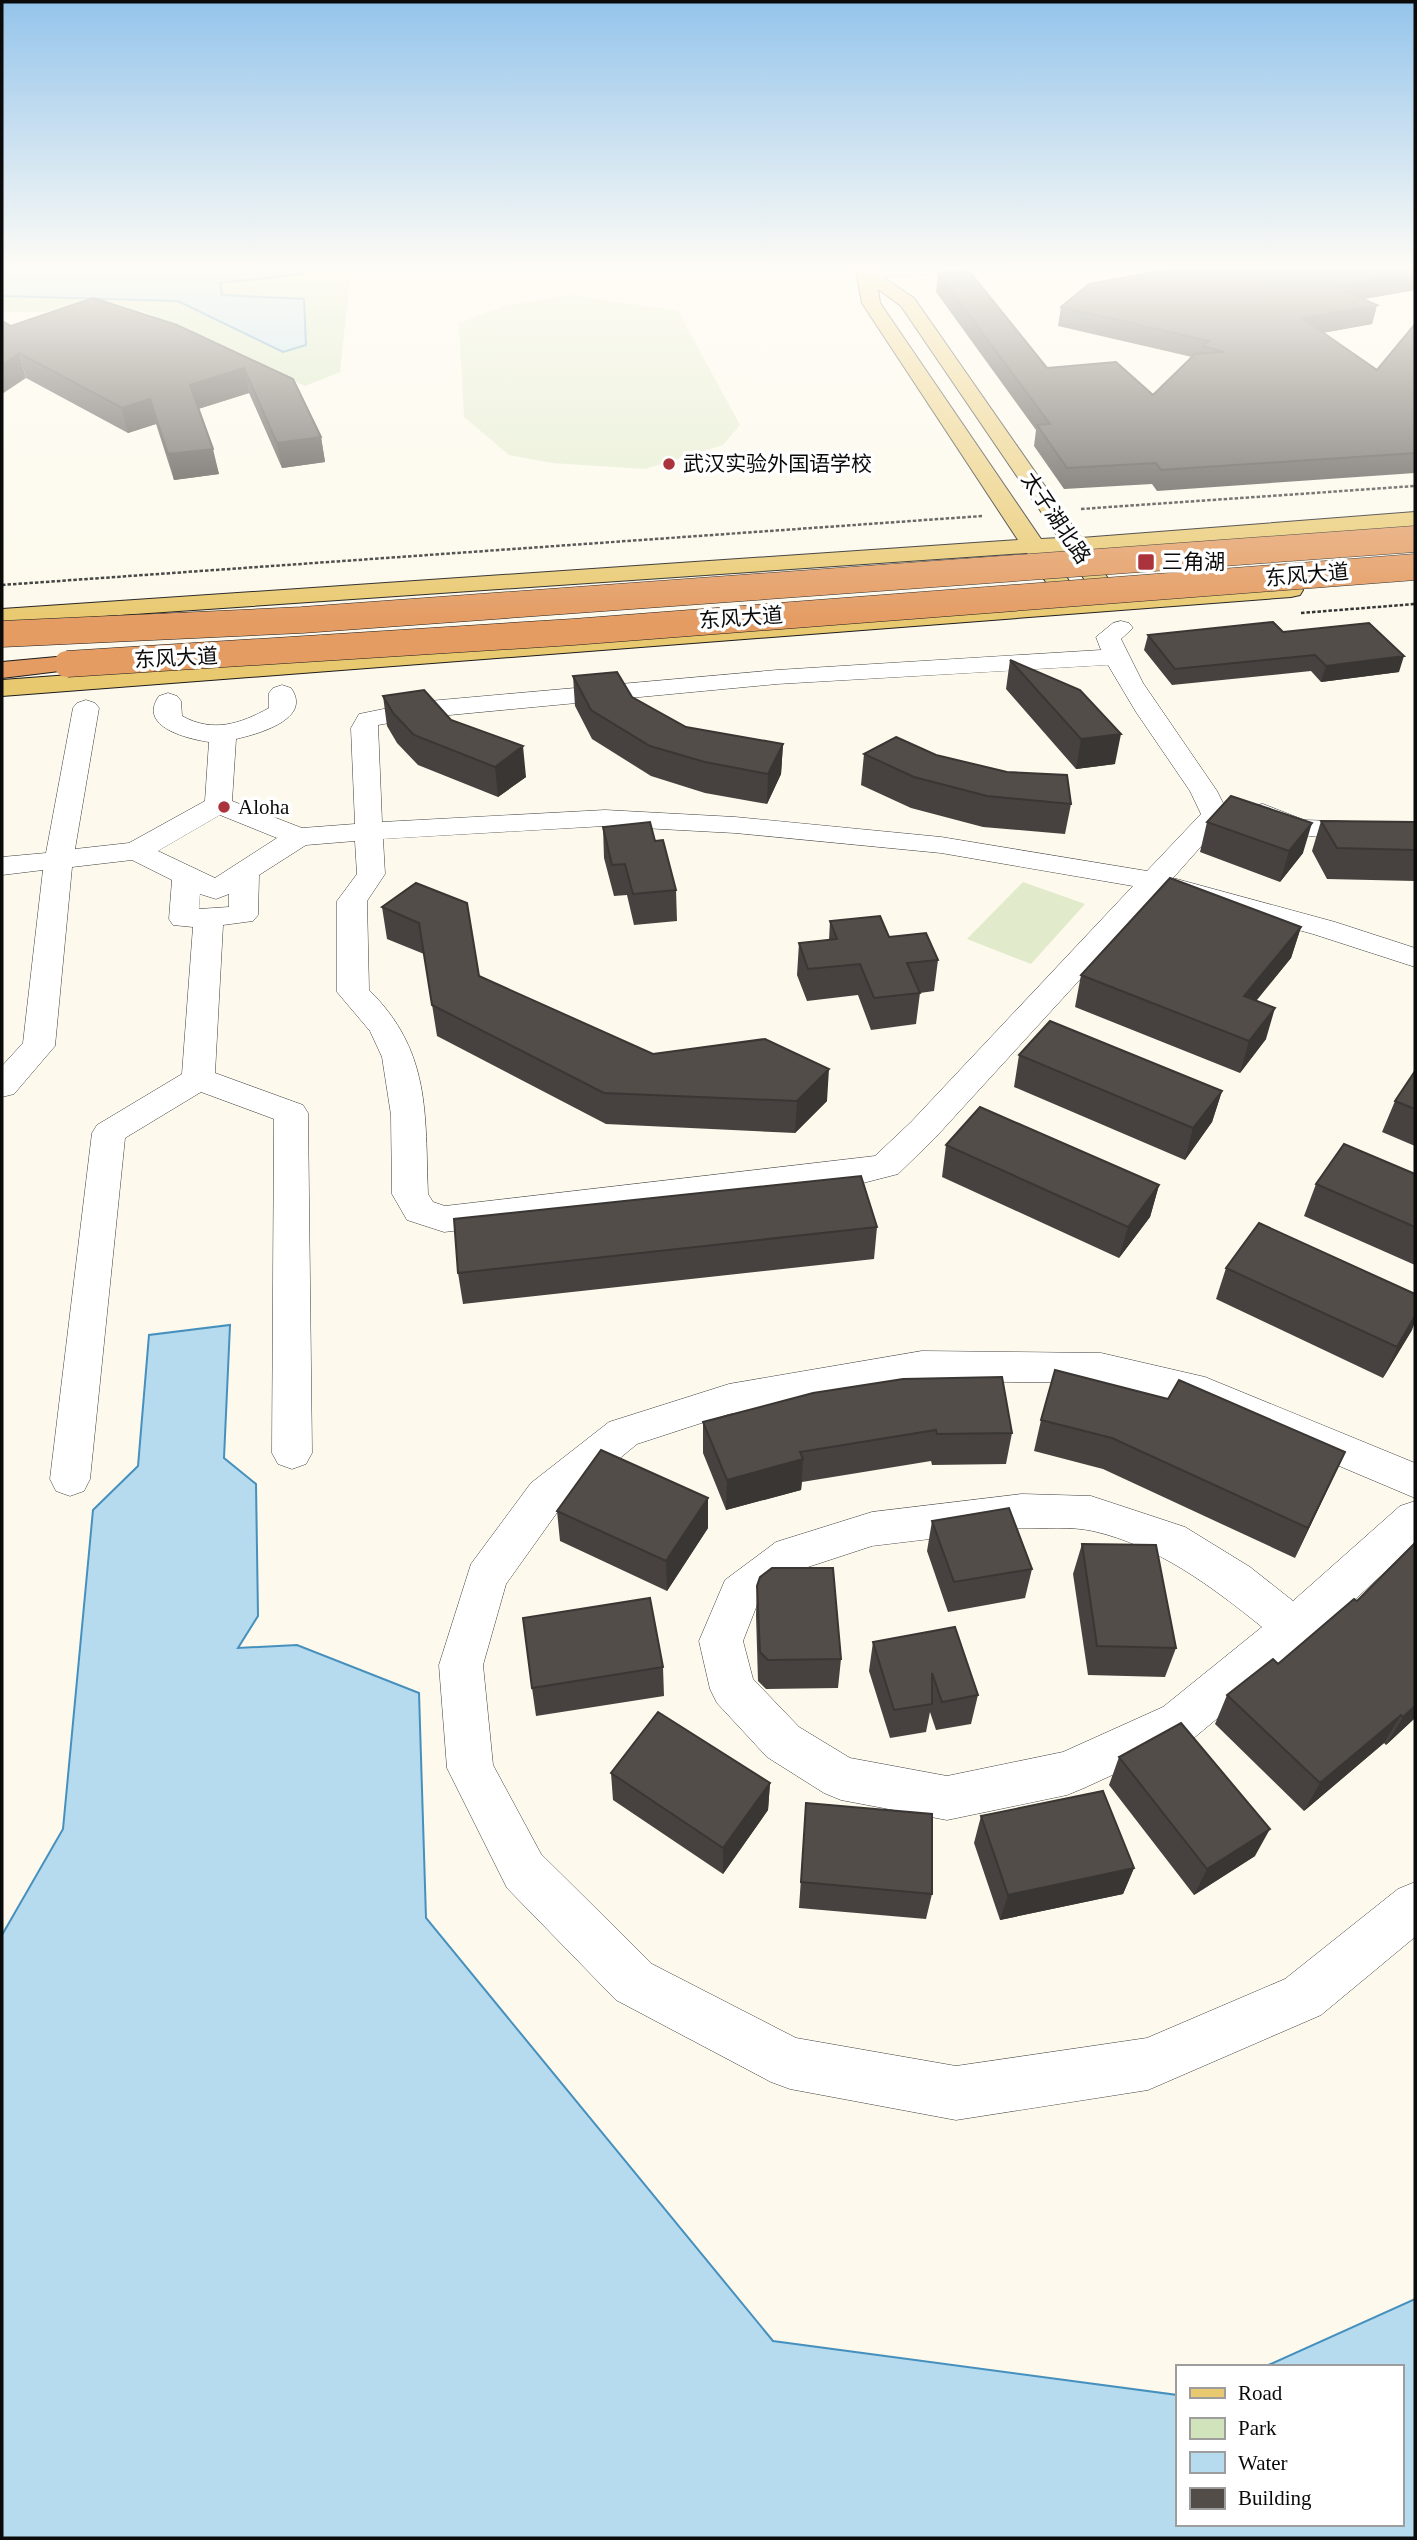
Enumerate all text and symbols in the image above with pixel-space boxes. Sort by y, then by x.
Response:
place label: 武汉实验外国语学校 [683,452,872,476]
marker: 武汉实验外国语学校 [661,456,677,472]
street label: 太子湖北路 [1017,468,1095,568]
place label: 三角湖 [1162,550,1225,574]
marker: 三角湖 [1136,552,1156,572]
street label: 东风大道 [1264,559,1350,591]
street label: 东风大道 [698,603,784,633]
street label: 东风大道 [133,644,219,672]
place label: Aloha [238,795,290,819]
marker: Aloha [216,799,232,815]
legend [1176,2365,1403,2526]
text: Road [1238,2381,1283,2405]
text: Park [1238,2416,1277,2440]
text: Water [1238,2451,1288,2475]
text: Building [1238,2486,1312,2510]

